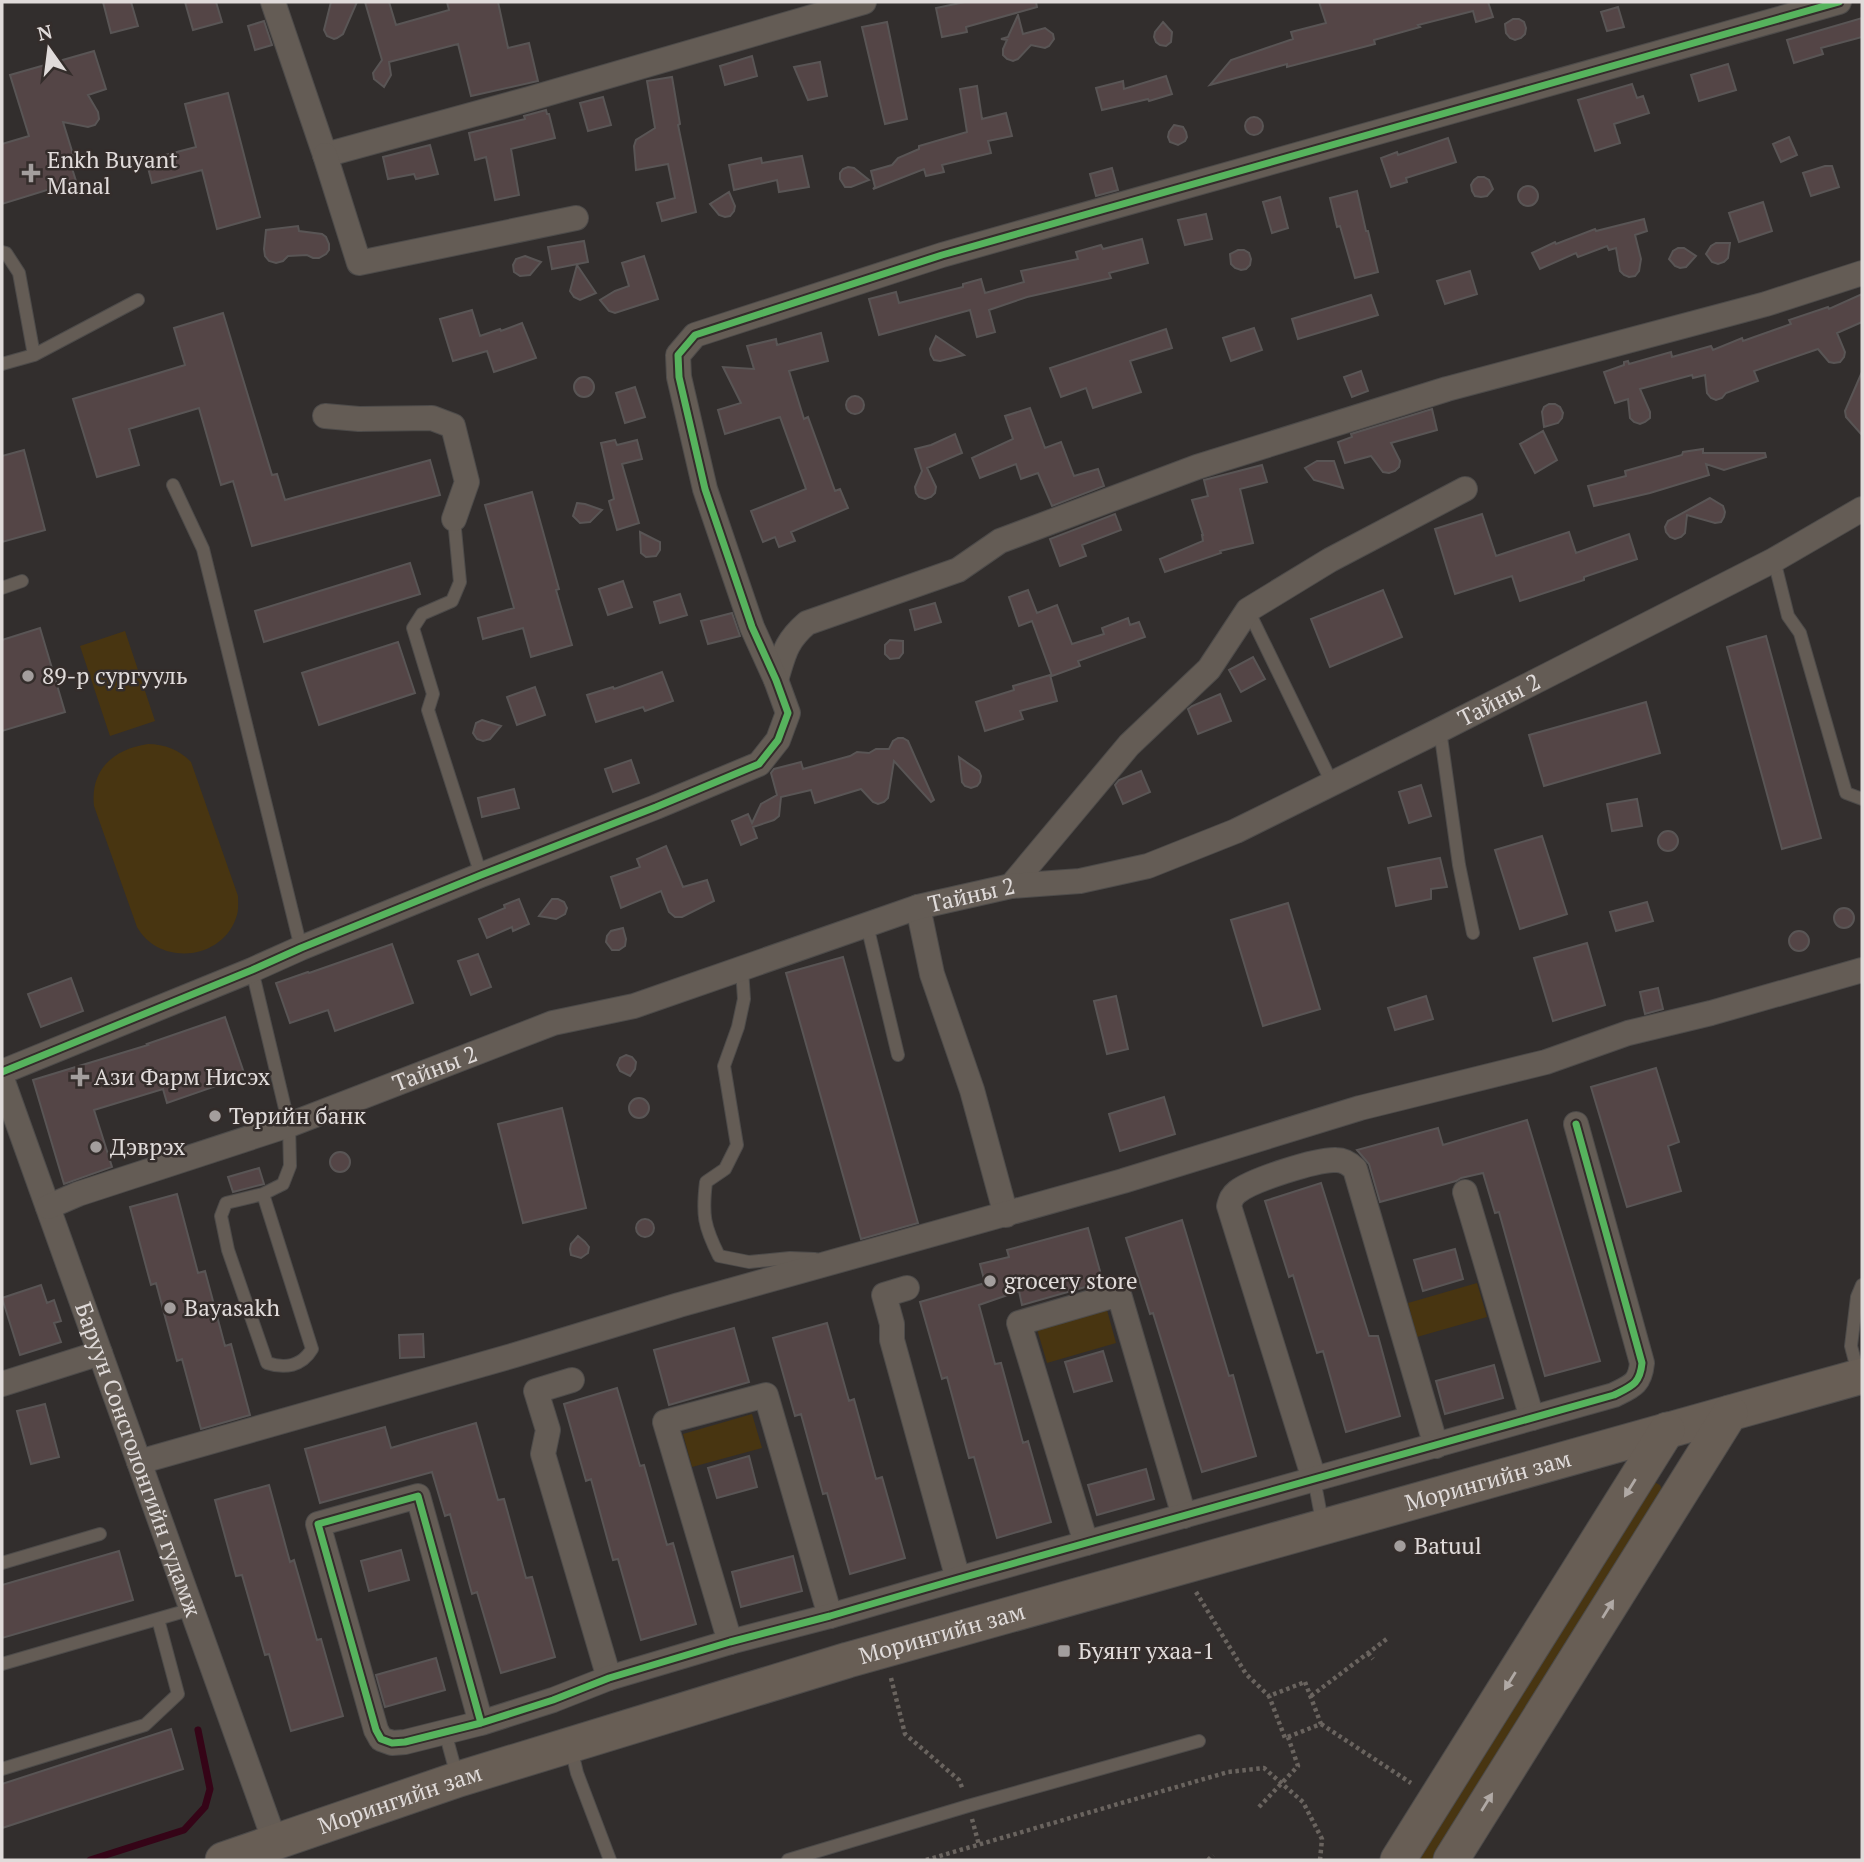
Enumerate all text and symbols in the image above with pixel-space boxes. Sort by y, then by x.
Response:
north arrow [14,14,84,84]
text: N [35,18,55,46]
place label: Enkh Buyant Manal [47,144,178,201]
marker: Enkh Buyant Manal [21,163,41,183]
place label: 89-р сургууль [42,660,188,691]
street label: Тайны 2 [1452,666,1545,733]
marker: 89-р сургууль [20,668,36,684]
street label: Тайны 2 [925,870,1018,919]
street label: Тайны 2 [388,1038,481,1099]
place label: Ази Фарм Нисэх [94,1061,270,1092]
marker: Ази Фарм Нисэх [72,1069,88,1085]
place label: Төрийн банк [229,1100,366,1131]
marker: Төрийн банк [207,1108,223,1124]
place label: Дэврэх [110,1131,185,1162]
marker: Дэврэх [88,1139,104,1155]
place label: grocery store [1004,1265,1138,1296]
marker: grocery store [982,1273,998,1289]
place label: Bayasakh [184,1292,280,1323]
street label: Баруун Сонсголонгийн гудамж [68,1298,209,1621]
marker: Bayasakh [162,1300,178,1316]
street label: Морингийн зам [1401,1442,1575,1518]
one-way arrow [1624,1478,1637,1498]
place label: Batuul [1414,1530,1482,1561]
marker: Batuul [1392,1538,1408,1554]
street label: Морингийн зам [855,1595,1029,1671]
one-way arrow [1601,1600,1614,1619]
place label: Буянт ухаа-1 [1078,1635,1215,1666]
marker: Буянт ухаа-1 [1056,1643,1072,1659]
one-way arrow [1503,1671,1516,1690]
street label: Морингийн зам [314,1757,485,1841]
one-way arrow [1481,1793,1494,1812]

